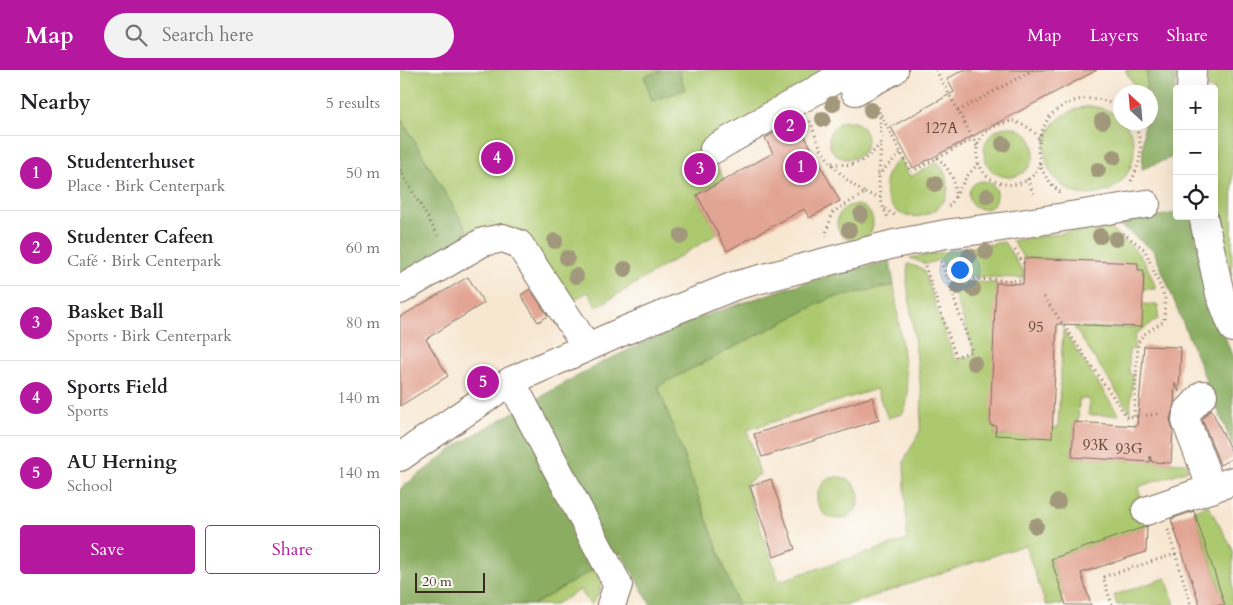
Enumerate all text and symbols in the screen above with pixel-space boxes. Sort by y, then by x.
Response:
search box [104,13,454,58]
text: Map [25,19,74,52]
icon: search [122,21,150,49]
text: Search here [162,22,254,48]
text: Map [1027,23,1062,48]
text: Layers [1090,23,1139,48]
text: Share [1167,23,1208,48]
north arrow [1113,85,1158,130]
map controls [1173,85,1218,220]
button: + [1173,85,1218,130]
text: Nearby [20,88,91,117]
text: 5 results [326,92,380,114]
pin: 2 [774,107,806,145]
house number: 127A [924,118,958,138]
button: − [1173,130,1218,175]
pin: 4 [481,139,513,177]
pin: 1 [785,148,817,186]
text: Studenterhuset [67,149,195,175]
pin: 3 [684,150,716,188]
text: 1 [32,162,40,184]
text: 50 m [346,162,380,184]
text: Place · Birk Centerpark [67,175,225,197]
button: locate [1173,175,1218,220]
text: Studenter Cafeen [67,224,214,250]
text: 2 [32,237,40,259]
text: 60 m [346,237,380,259]
text: Café · Birk Centerpark [67,250,222,272]
your location [947,257,973,283]
text: Basket Ball [67,299,164,325]
text: 3 [32,312,40,334]
text: 80 m [346,312,380,334]
house number: 95 [1028,317,1044,337]
text: Sports · Birk Centerpark [67,325,232,347]
pin: 5 [467,363,499,401]
text: Sports Field [67,374,168,400]
text: 4 [32,387,40,409]
text: 140 m [338,387,380,409]
text: Sports [67,400,108,422]
house number: 93K [1083,435,1110,455]
house number: 93G [1115,439,1143,459]
text: AU Herning [67,449,177,475]
text: 5 [32,462,40,484]
text: 140 m [338,462,380,484]
text: School [67,475,112,497]
button: Save [20,525,195,574]
button: Share [205,525,380,574]
scale bar [415,570,485,593]
text: 20 m [422,572,452,591]

